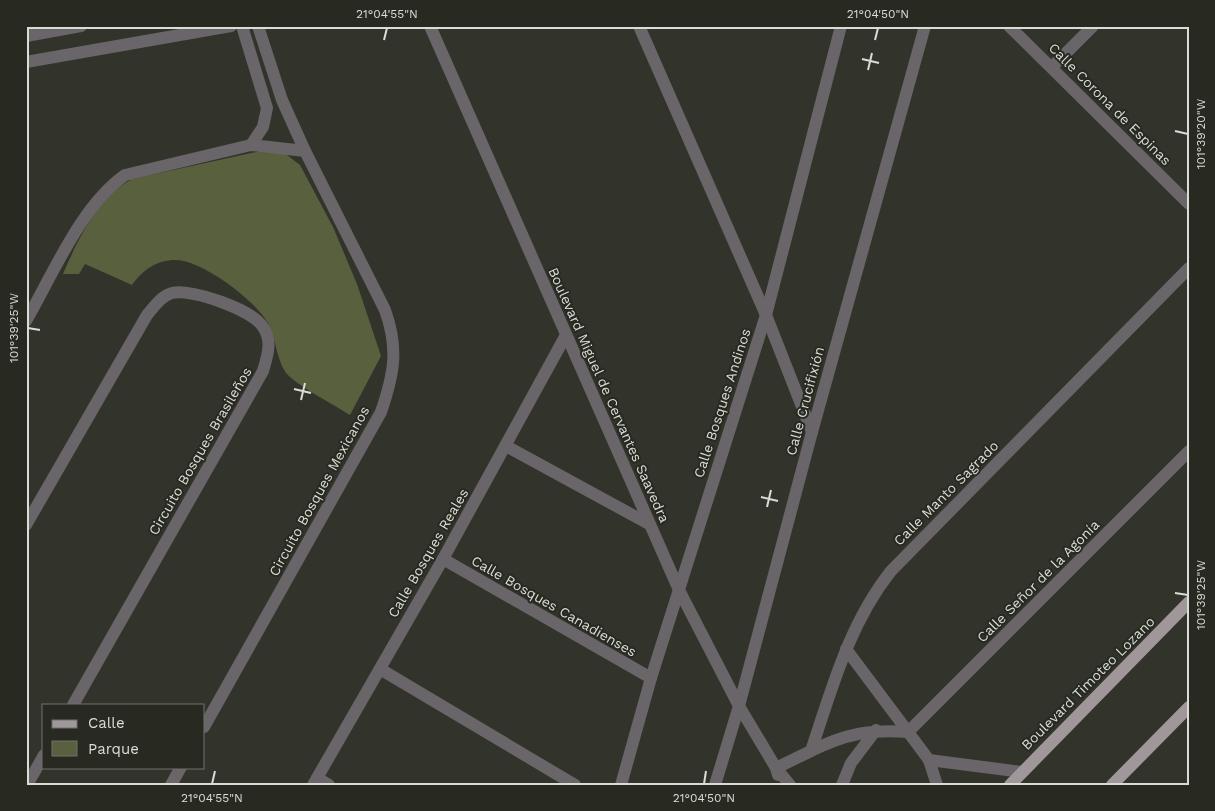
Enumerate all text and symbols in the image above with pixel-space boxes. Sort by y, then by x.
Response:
text: 21°04'55"N [356,7,418,21]
text: 21°04'50"N [847,7,909,21]
street label: Calle Corona de Espinas [1046,40,1174,168]
text: 101°39'20"W [1194,98,1208,169]
street label: Boulevard Miguel de Cervantes Saavedra [545,265,673,525]
text: 101°39'25"W [7,293,21,363]
street label: Calle Bosques Andinos [690,326,754,480]
street label: Calle Crucifixión [783,345,827,457]
street label: Circuito Bosques Brasileños [145,364,255,538]
street label: Circuito Bosques Mexicanos [266,403,372,579]
street label: Calle Manto Sagrado [890,437,1002,549]
street label: Calle Bosques Reales [384,486,472,620]
street label: Calle Señor de la Agonía [974,516,1103,645]
street label: Calle Bosques Canadienses [469,552,639,660]
text: 101°39'25"W [1194,560,1208,630]
street label: Boulevard Timoteo Lozano [1018,613,1158,753]
legend [42,704,205,768]
text: Calle [88,714,125,732]
text: Parque [88,740,139,758]
text: 21°04'55"N [181,791,243,805]
text: 21°04'50"N [673,791,735,805]

